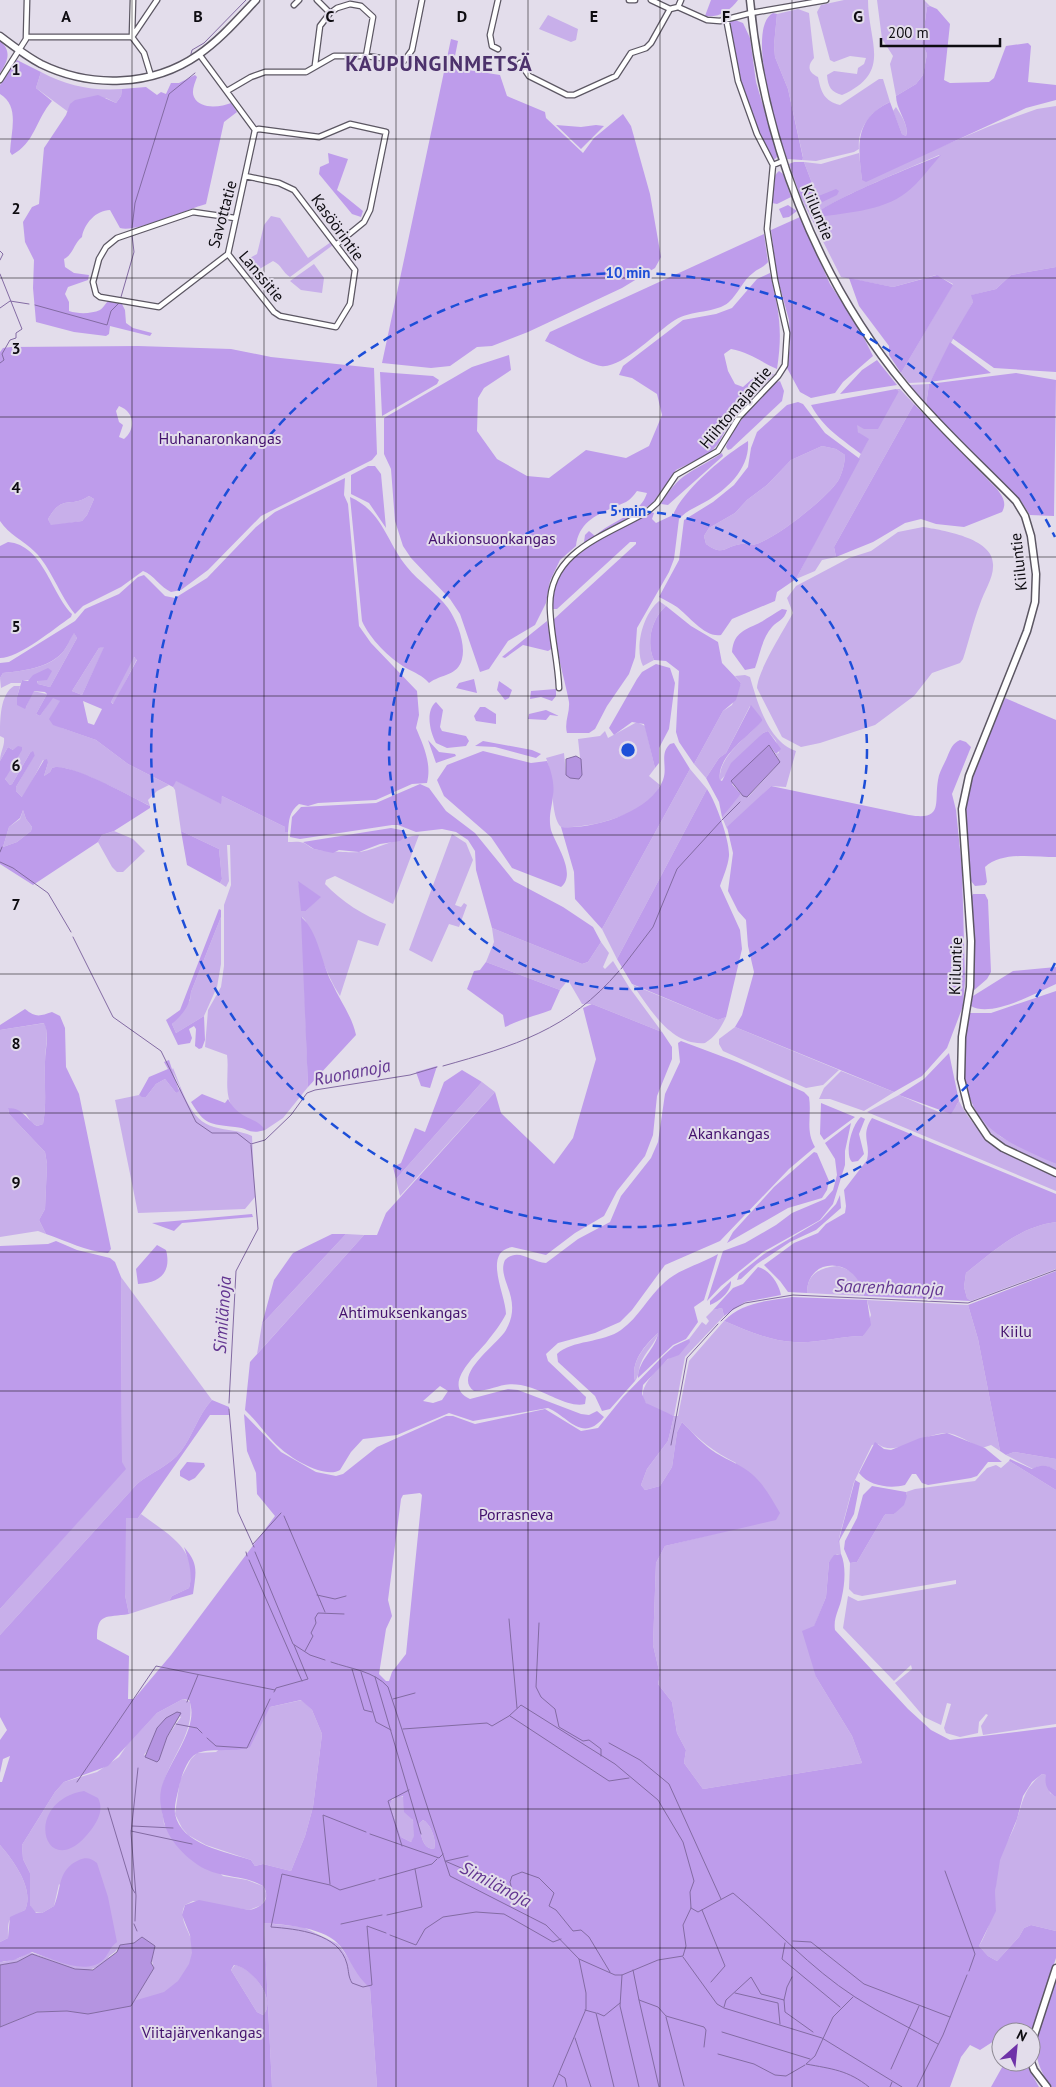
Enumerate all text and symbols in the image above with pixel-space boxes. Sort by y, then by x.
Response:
text: A [61,6,71,26]
text: B [193,6,203,26]
text: C [326,6,335,26]
text: D [457,6,467,26]
text: E [590,6,598,26]
text: F [722,6,730,26]
text: G [853,6,863,26]
scale bar [881,15,1000,47]
text: 200 m [888,23,929,42]
district label: KAUPUNGINMETSÄ [345,50,533,77]
text: 1 [11,59,21,79]
street label: Savottatie [203,178,241,250]
street label: Kiiluntie [797,181,839,243]
street label: Kasöörintie [307,190,369,264]
text: 2 [11,198,21,218]
street label: Lanssitie [235,246,289,306]
text: 10 min [605,263,651,282]
text: 3 [11,338,21,358]
street label: Hiihtomajantie [695,362,775,452]
park label: Huhanaronkangas [158,428,282,448]
text: 4 [11,477,21,497]
text: 5 min [610,501,646,520]
park label: Aukionsuonkangas [428,528,556,548]
street label: Kiiluntie [1005,532,1031,592]
text: 5 [11,616,21,636]
centre of rings [619,741,637,759]
text: 6 [11,755,21,775]
text: 7 [11,894,21,914]
street label: Kiiluntie [944,937,966,995]
text: 8 [11,1033,21,1053]
water label: Ruonanoja [312,1053,393,1091]
park label: Akankangas [688,1123,770,1143]
text: 9 [11,1172,21,1192]
water label: Saarenhaanoja [834,1274,944,1300]
water label: Similänoja [208,1275,236,1354]
park label: Ahtimuksenkangas [339,1302,467,1322]
park label: Kiilu [1000,1321,1032,1341]
park label: Porrasneva [479,1504,553,1524]
water label: Similänoja [456,1856,536,1912]
park label: Viitajärvenkangas [141,2022,263,2042]
north arrow [991,2022,1041,2072]
text: N [1014,2025,1030,2046]

